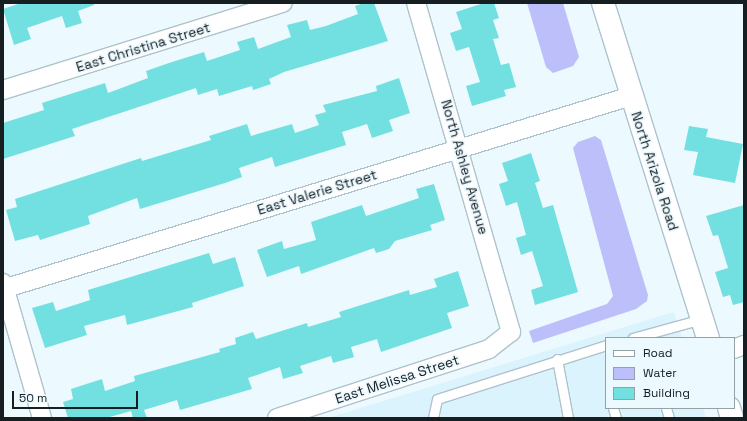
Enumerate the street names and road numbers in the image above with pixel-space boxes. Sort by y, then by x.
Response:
street label: East Christina Street [74,19,212,75]
street label: North Ashley Avenue [438,97,492,237]
street label: North Arizola Road [628,109,682,233]
street label: East Valerie Street [255,166,379,218]
street label: East Melissa Street [333,351,461,407]

